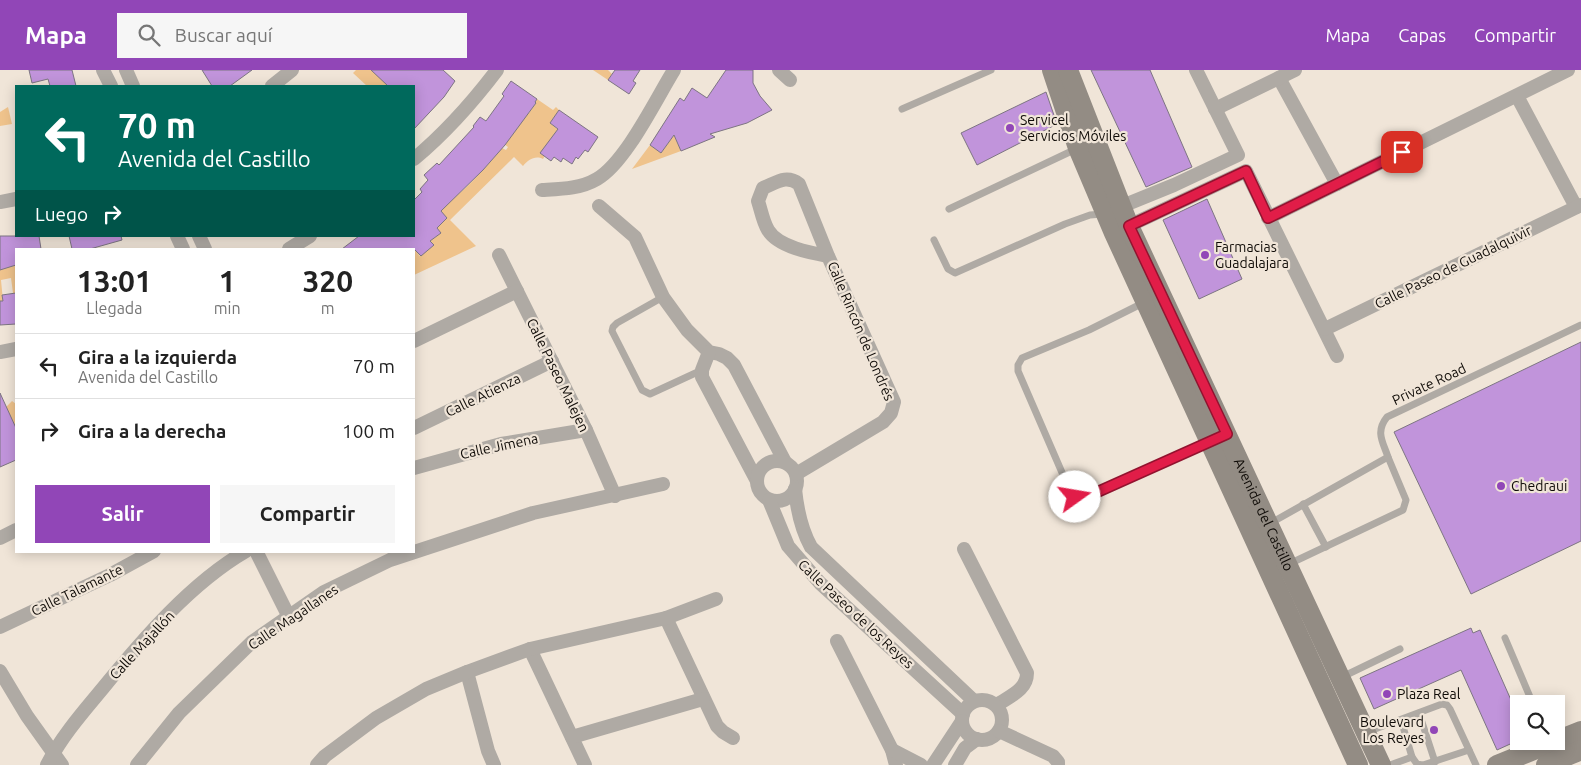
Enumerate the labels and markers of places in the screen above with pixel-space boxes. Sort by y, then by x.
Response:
place label: Servicel Servicios Móviles [1020,112,1126,144]
marker: Servicel Servicios Móviles [1004,122,1016,134]
pin [1381,131,1423,173]
place label: Farmacias Guadalajara [1215,239,1289,271]
marker: Farmacias Guadalajara [1199,249,1211,261]
place label: Chedraui [1511,478,1567,494]
marker: Chedraui [1495,480,1507,492]
place label: Plaza Real [1397,686,1461,702]
marker: Plaza Real [1381,688,1393,700]
place label: Boulevard Los Reyes [1360,714,1424,746]
marker: Boulevard Los Reyes [1428,724,1440,736]

